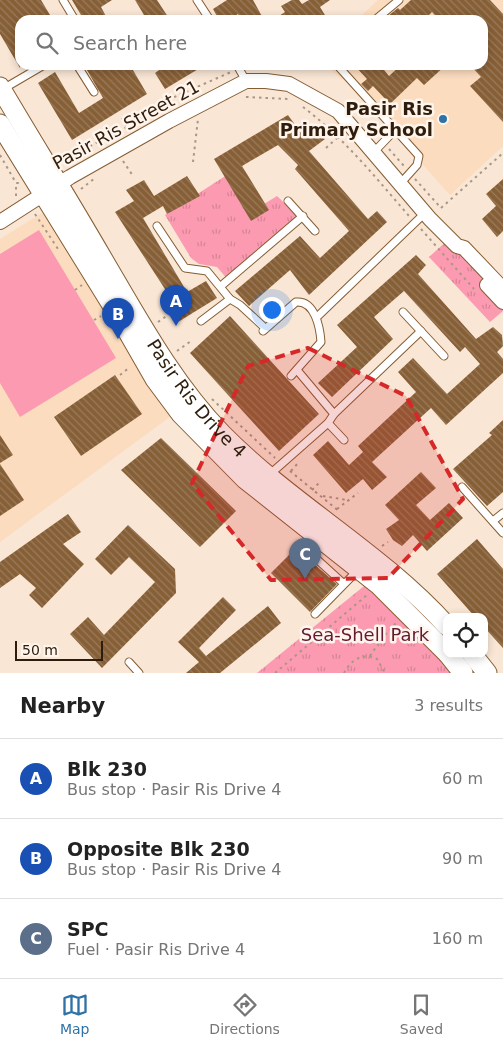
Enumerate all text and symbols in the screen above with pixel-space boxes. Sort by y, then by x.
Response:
search box [15,15,488,70]
icon: search [33,29,61,57]
text: Search here [73,32,187,54]
street label: Pasir Ris Street 21 [49,75,203,174]
place label: Pasir Ris Primary School [280,98,433,140]
marker: Pasir Ris Primary School [437,113,449,125]
pin: A [160,285,192,326]
your location [259,297,285,323]
pin: B [102,298,134,339]
street label: Pasir Ris Drive 4 [143,335,251,462]
pin: C [289,538,321,579]
map controls [443,613,488,658]
button: locate [443,613,488,658]
park label: Sea-Shell Park [301,624,430,645]
scale bar [15,638,102,661]
text: 50 m [22,642,58,658]
text: Nearby [20,694,105,718]
text: 3 results [414,696,483,715]
text: Blk 230 [67,758,147,780]
text: A [30,769,42,788]
text: 60 m [442,769,483,788]
text: Bus stop · Pasir Ris Drive 4 [67,780,281,799]
text: Opposite Blk 230 [67,838,250,860]
text: B [30,849,42,868]
text: 90 m [442,849,483,868]
text: Bus stop · Pasir Ris Drive 4 [67,860,281,879]
text: SPC [67,918,109,940]
text: C [30,929,42,948]
text: 160 m [432,929,483,948]
text: Fuel · Pasir Ris Drive 4 [67,940,245,959]
tab: Map [60,991,89,1037]
tab: Directions [209,991,280,1037]
tab: Saved [400,991,443,1037]

